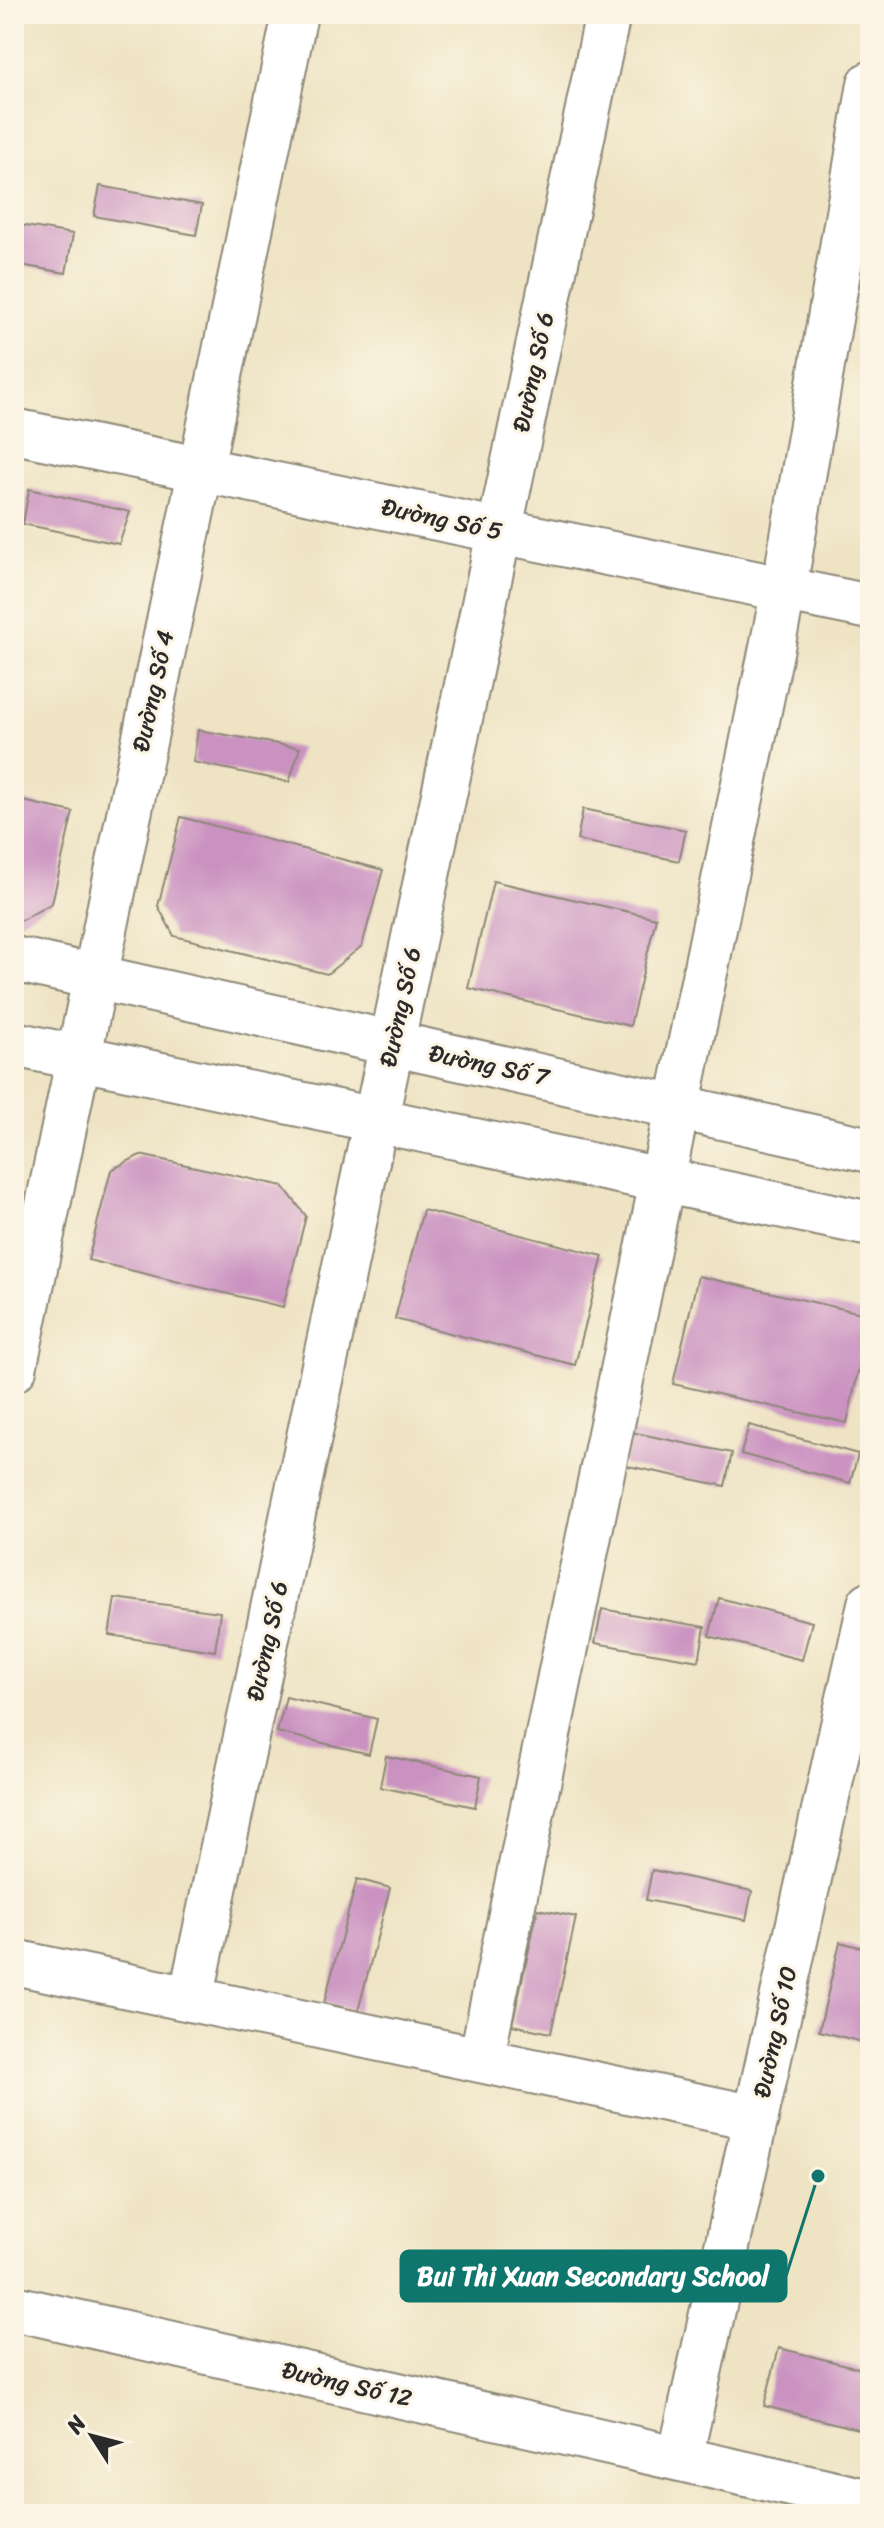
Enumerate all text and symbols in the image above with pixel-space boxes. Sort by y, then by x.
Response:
street label: Đường Số 6 [500,308,566,436]
street label: Đường Số 5 [378,486,506,552]
street label: Đường Số 4 [120,626,186,756]
street label: Đường Số 6 [367,943,433,1071]
street label: Đường Số 7 [425,1032,554,1098]
street label: Đường Số 6 [234,1577,300,1705]
street label: Đường Số 10 [741,1962,809,2102]
callout: Bui Thi Xuan Secondary School [401,2251,786,2301]
text: Bui Thi Xuan Secondary School [417,2253,771,2299]
street label: Đường Số 12 [278,2349,416,2419]
north arrow [52,2396,132,2476]
text: N [55,2406,97,2443]

